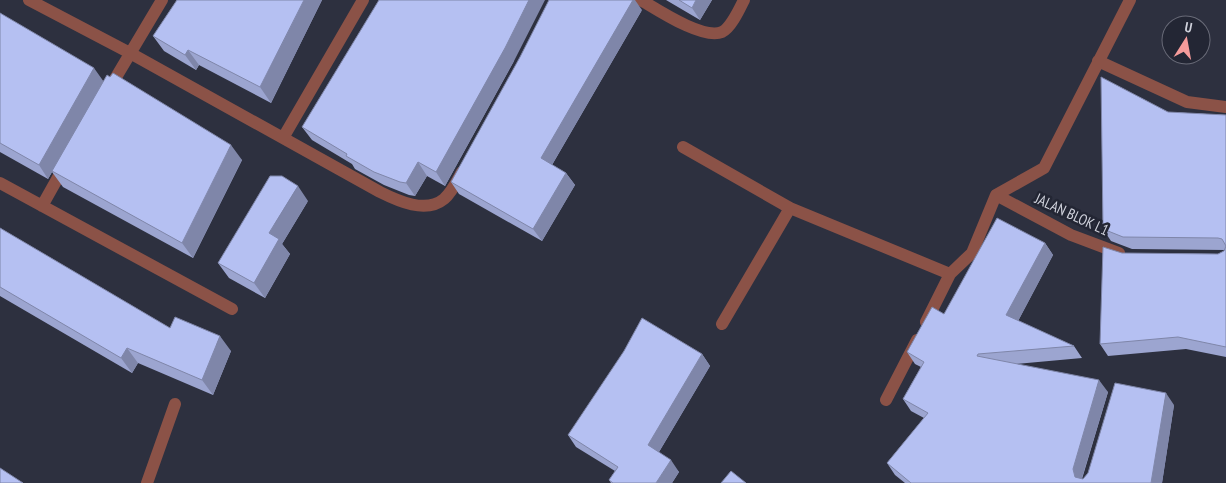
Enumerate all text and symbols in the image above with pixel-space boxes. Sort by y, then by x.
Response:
north arrow [1161,15,1211,65]
text: U [1183,18,1194,37]
street label: JALAN BLOK L1 [1031,188,1112,239]

